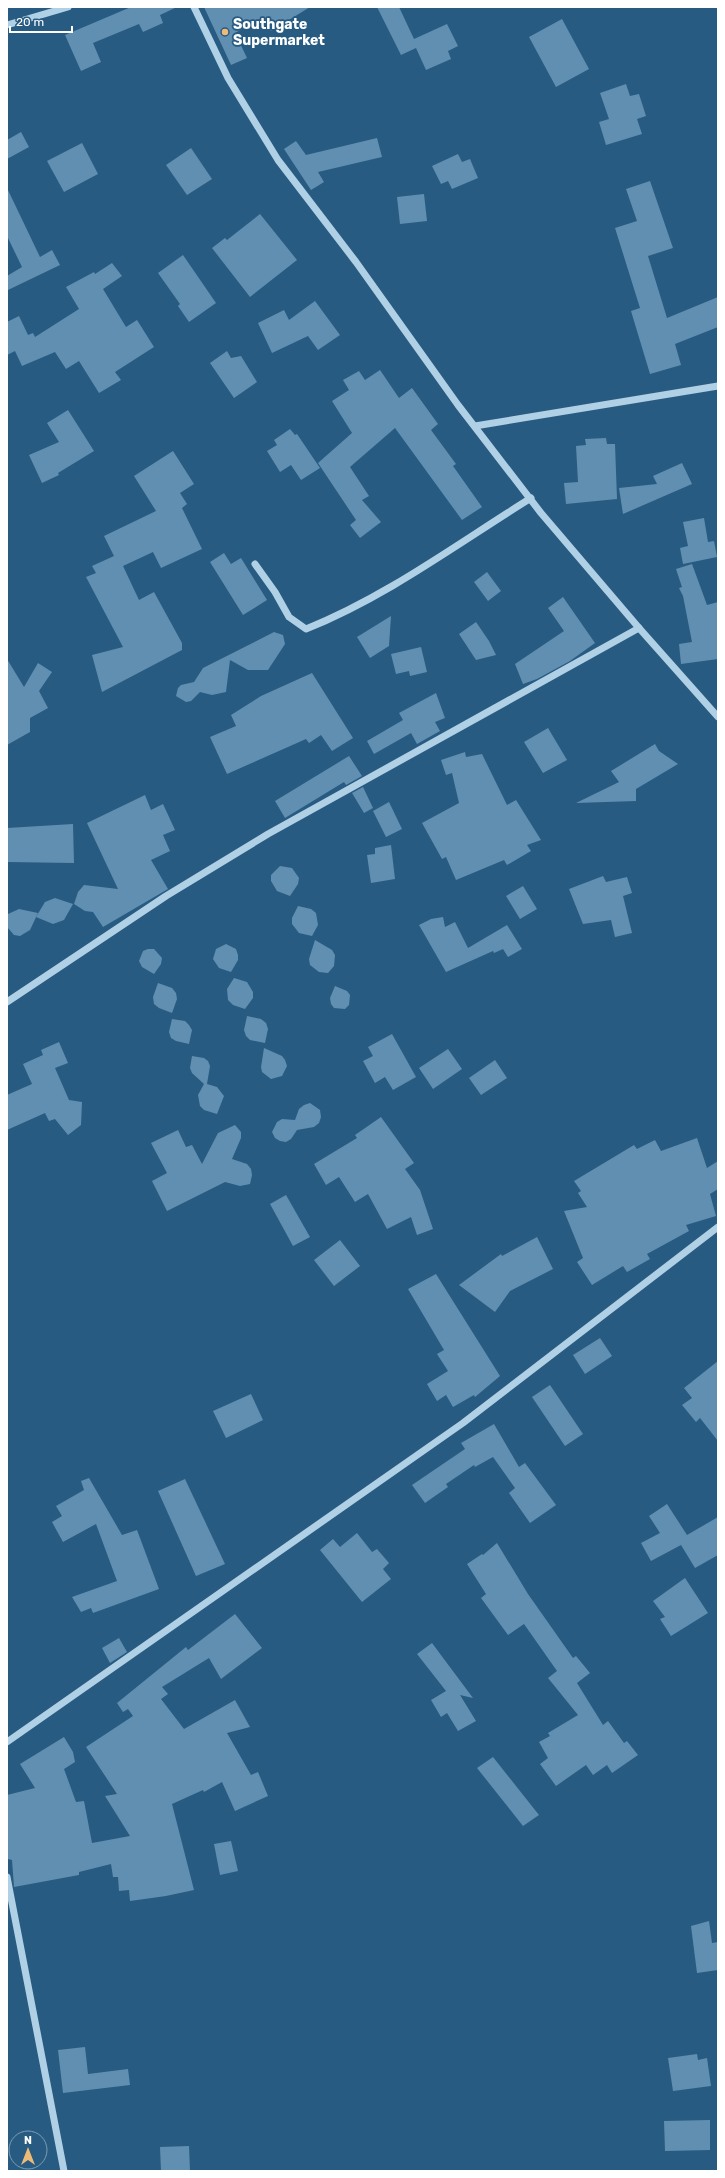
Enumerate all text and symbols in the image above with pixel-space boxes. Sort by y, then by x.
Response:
scale bar [10,8,72,34]
text: 20 m [16,15,44,29]
place label: Southgate Supermarket [233,16,325,49]
marker: Southgate Supermarket [220,27,230,37]
north arrow [8,2130,48,2170]
text: N [24,2134,32,2147]

